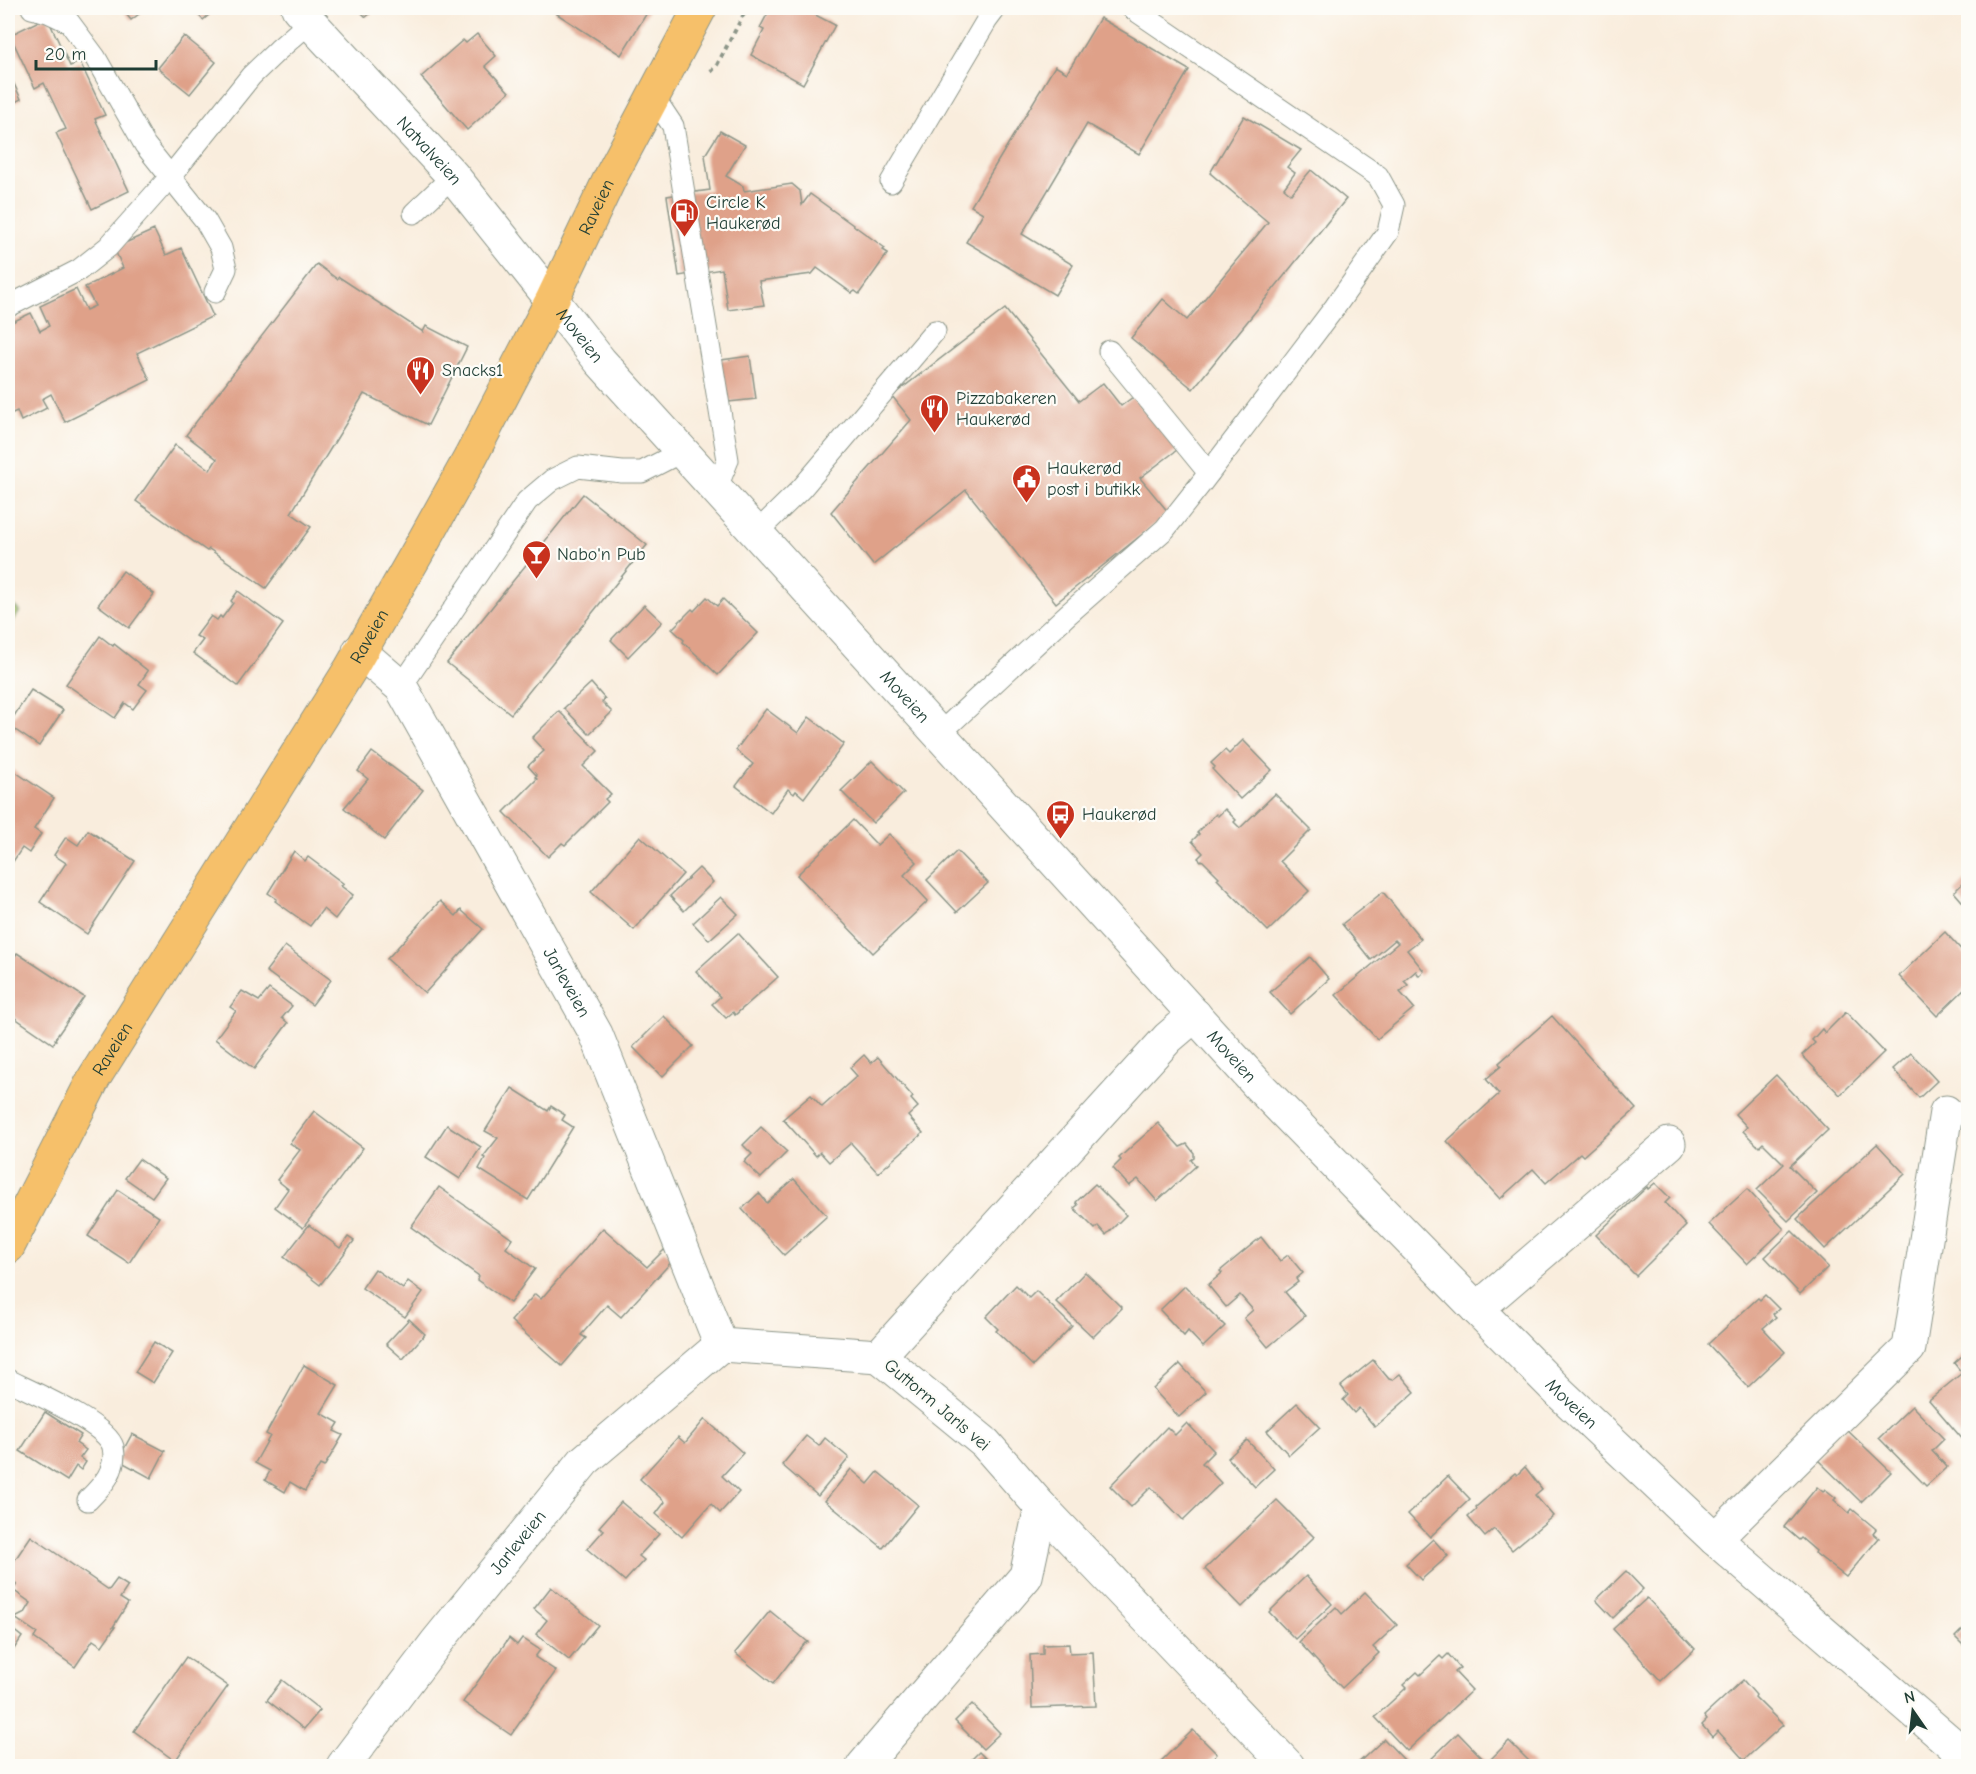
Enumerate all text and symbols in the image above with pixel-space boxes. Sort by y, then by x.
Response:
scale bar [36,33,156,71]
text: 20 m [45,44,86,65]
street label: Natvalveien [392,112,466,189]
street label: Raveien [574,176,618,238]
place label: Circle K Haukerød [706,192,781,234]
fuel station icon: Circle K Haukerød [669,196,701,238]
street label: Moveien [552,304,608,367]
restaurant icon: Snacks1 [405,354,437,396]
place label: Snacks1 [442,360,503,381]
place label: Pizzabakeren Haukerød [956,388,1057,430]
restaurant icon: Pizzabakeren Haukerød [919,392,951,434]
place label: Haukerød post i butikk [1047,458,1140,500]
public building icon: Haukerød post i butikk [1010,462,1042,504]
bar icon: Nabo'n Pub [520,538,552,580]
place label: Nabo'n Pub [557,544,646,565]
street label: Raveien [345,605,393,667]
street label: Moveien [876,666,934,727]
bus stop icon: Haukerød [1045,798,1077,840]
place label: Haukerød [1082,804,1157,825]
street label: Jarleveien [539,944,595,1021]
street label: Raveien [88,1018,137,1079]
street label: Moveien [1203,1026,1261,1087]
street label: Guttorm Jarls vei [880,1355,994,1455]
street label: Moveien [1541,1374,1602,1433]
street label: Jarleveien [485,1506,550,1579]
north arrow [1883,1681,1943,1741]
text: N [1902,1687,1917,1707]

